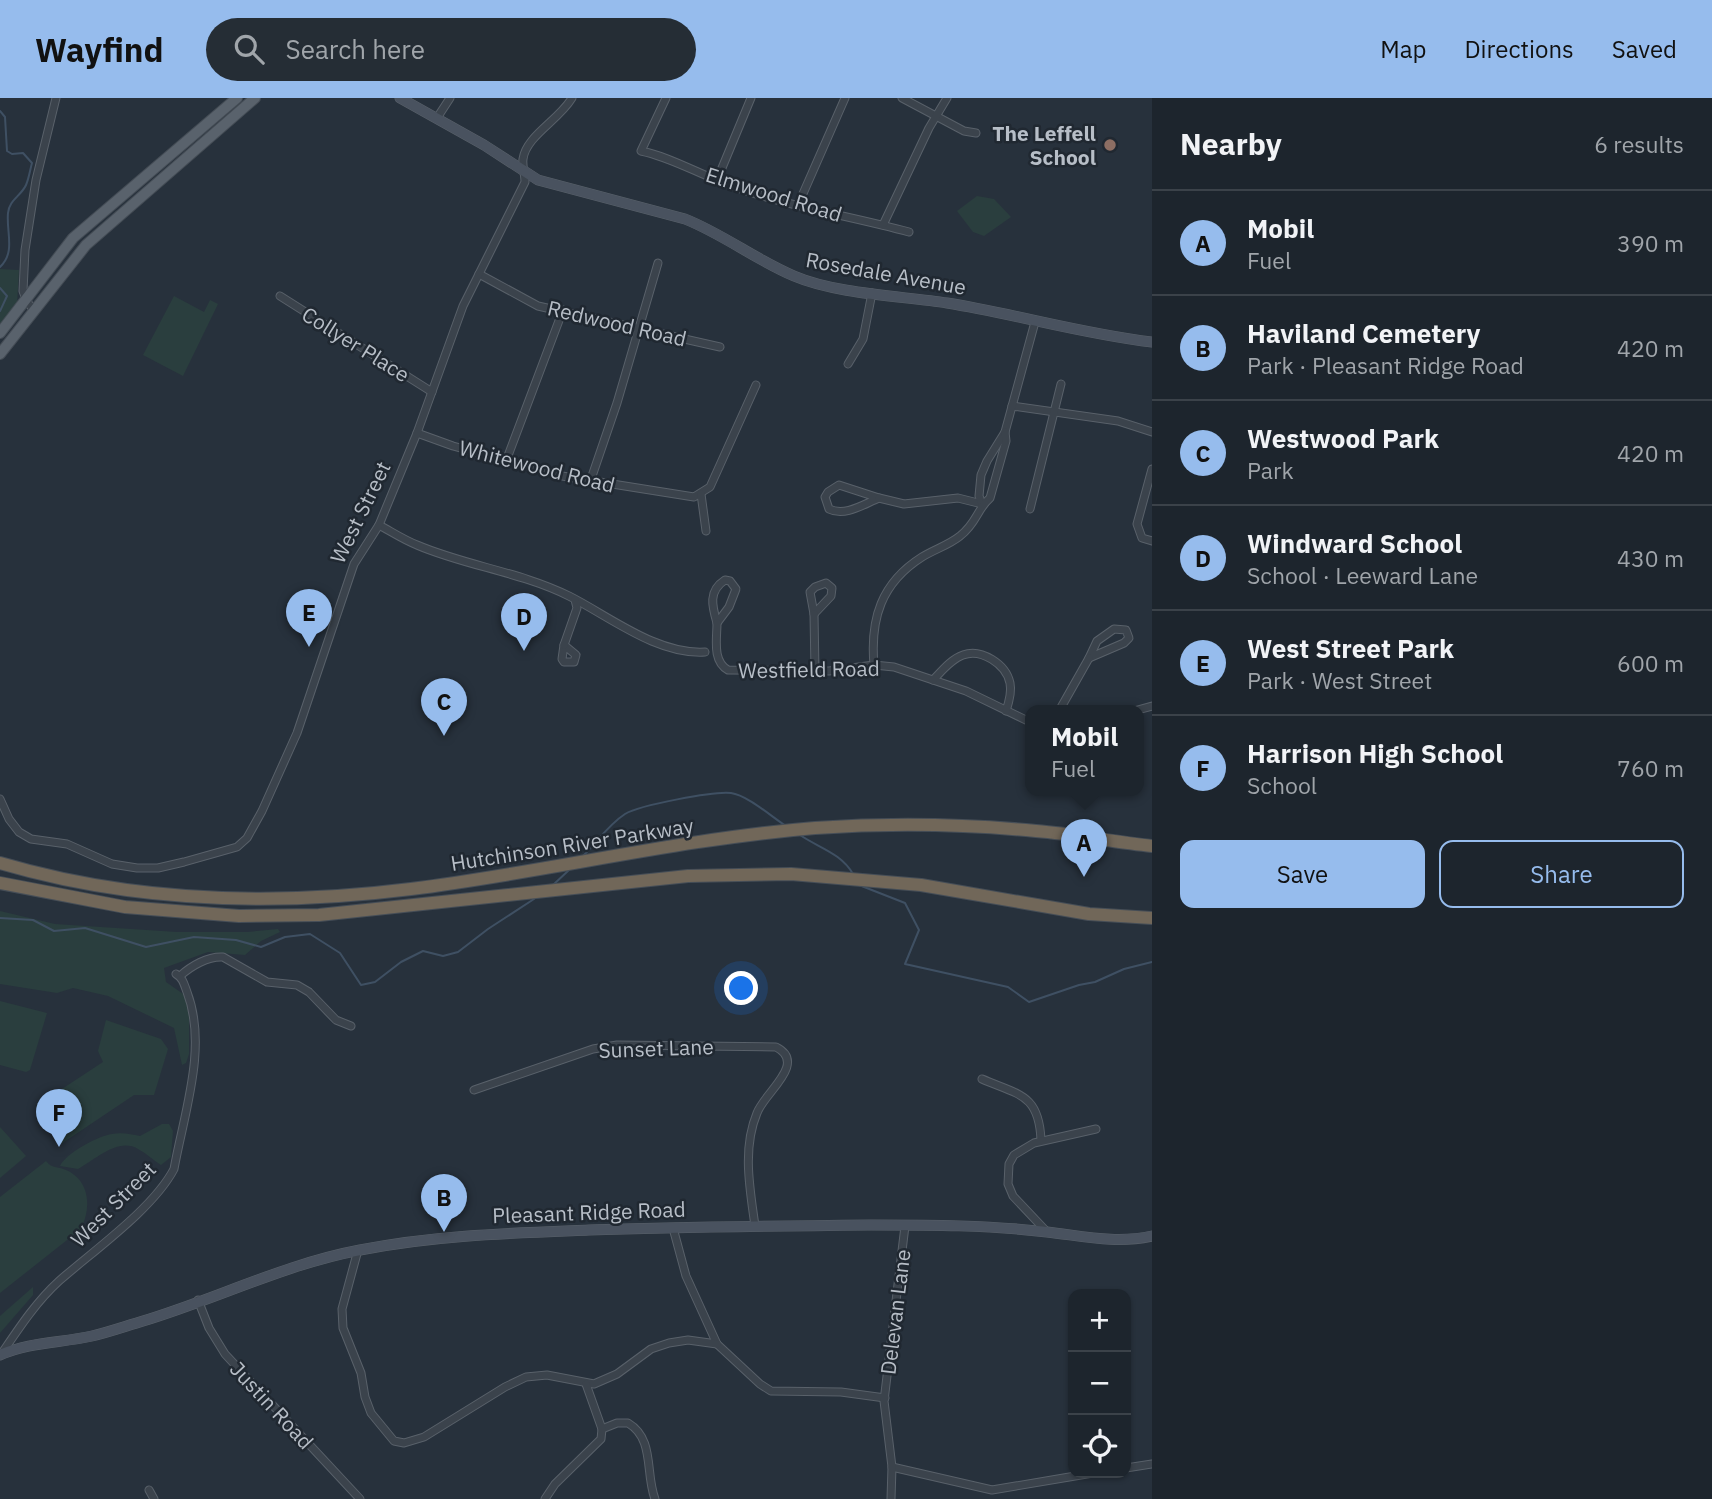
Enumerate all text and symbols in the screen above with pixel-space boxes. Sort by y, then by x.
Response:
search box [206,18,696,81]
text: Wayfind [35,28,164,71]
icon: search [230,30,268,68]
text: Search here [286,32,425,66]
text: Map [1380,33,1426,65]
text: Directions [1464,33,1574,65]
text: Saved [1612,33,1677,65]
place label: The Leffell School [992,119,1096,171]
text: Nearby [1180,124,1282,163]
text: 6 results [1594,129,1684,159]
marker: The Leffell School [1102,137,1118,153]
street label: Elmwood Road [702,160,846,228]
text: Mobil [1247,211,1314,245]
text: A [1195,228,1211,258]
text: 390 m [1617,228,1684,258]
street label: Rosedale Avenue [804,245,968,301]
text: Fuel [1247,245,1291,275]
street label: Redwood Road [545,293,689,353]
street label: Collyer Place [297,300,415,388]
text: Haviland Cemetery [1247,316,1480,350]
text: B [1195,333,1211,363]
text: 420 m [1617,333,1684,363]
text: Park · Pleasant Ridge Road [1247,350,1524,380]
text: Westwood Park [1247,421,1439,455]
street label: Whitewood Road [456,433,618,499]
text: C [1196,438,1210,468]
text: 420 m [1617,438,1684,468]
text: Park [1247,455,1294,485]
street label: West Street [323,456,397,568]
text: Windward School [1247,526,1462,560]
text: D [1195,543,1211,573]
text: 430 m [1617,543,1684,573]
text: School · Leeward Lane [1247,560,1478,590]
pin: E [286,589,332,647]
pin: D [501,593,547,651]
text: West Street Park [1247,631,1454,665]
text: E [1196,648,1210,678]
text: 600 m [1617,648,1684,678]
street label: Westfield Road [738,654,880,684]
text: Park · West Street [1247,665,1432,695]
pin: C [421,678,467,736]
popup [1025,705,1144,796]
text: Mobil [1051,719,1118,753]
text: Harrison High School [1247,736,1503,770]
text: Fuel [1051,753,1095,783]
text: F [1196,753,1210,783]
text: 760 m [1617,753,1684,783]
text: School [1247,770,1317,800]
street label: Hutchinson River Parkway [448,811,696,877]
pin: A [1061,819,1107,877]
button: Save [1180,840,1425,908]
button: Share [1439,840,1684,908]
your location [724,971,758,1005]
street label: Sunset Lane [598,1032,714,1064]
pin: F [36,1089,82,1147]
street label: West Street [64,1155,162,1253]
pin: B [421,1174,467,1232]
street label: Pleasant Ridge Road [492,1195,686,1229]
street label: Delevan Lane [873,1248,917,1376]
map controls [1068,1289,1131,1478]
button: + [1068,1289,1131,1352]
button: − [1068,1352,1131,1415]
street label: Justin Road [224,1355,320,1455]
button: locate [1068,1415,1131,1478]

